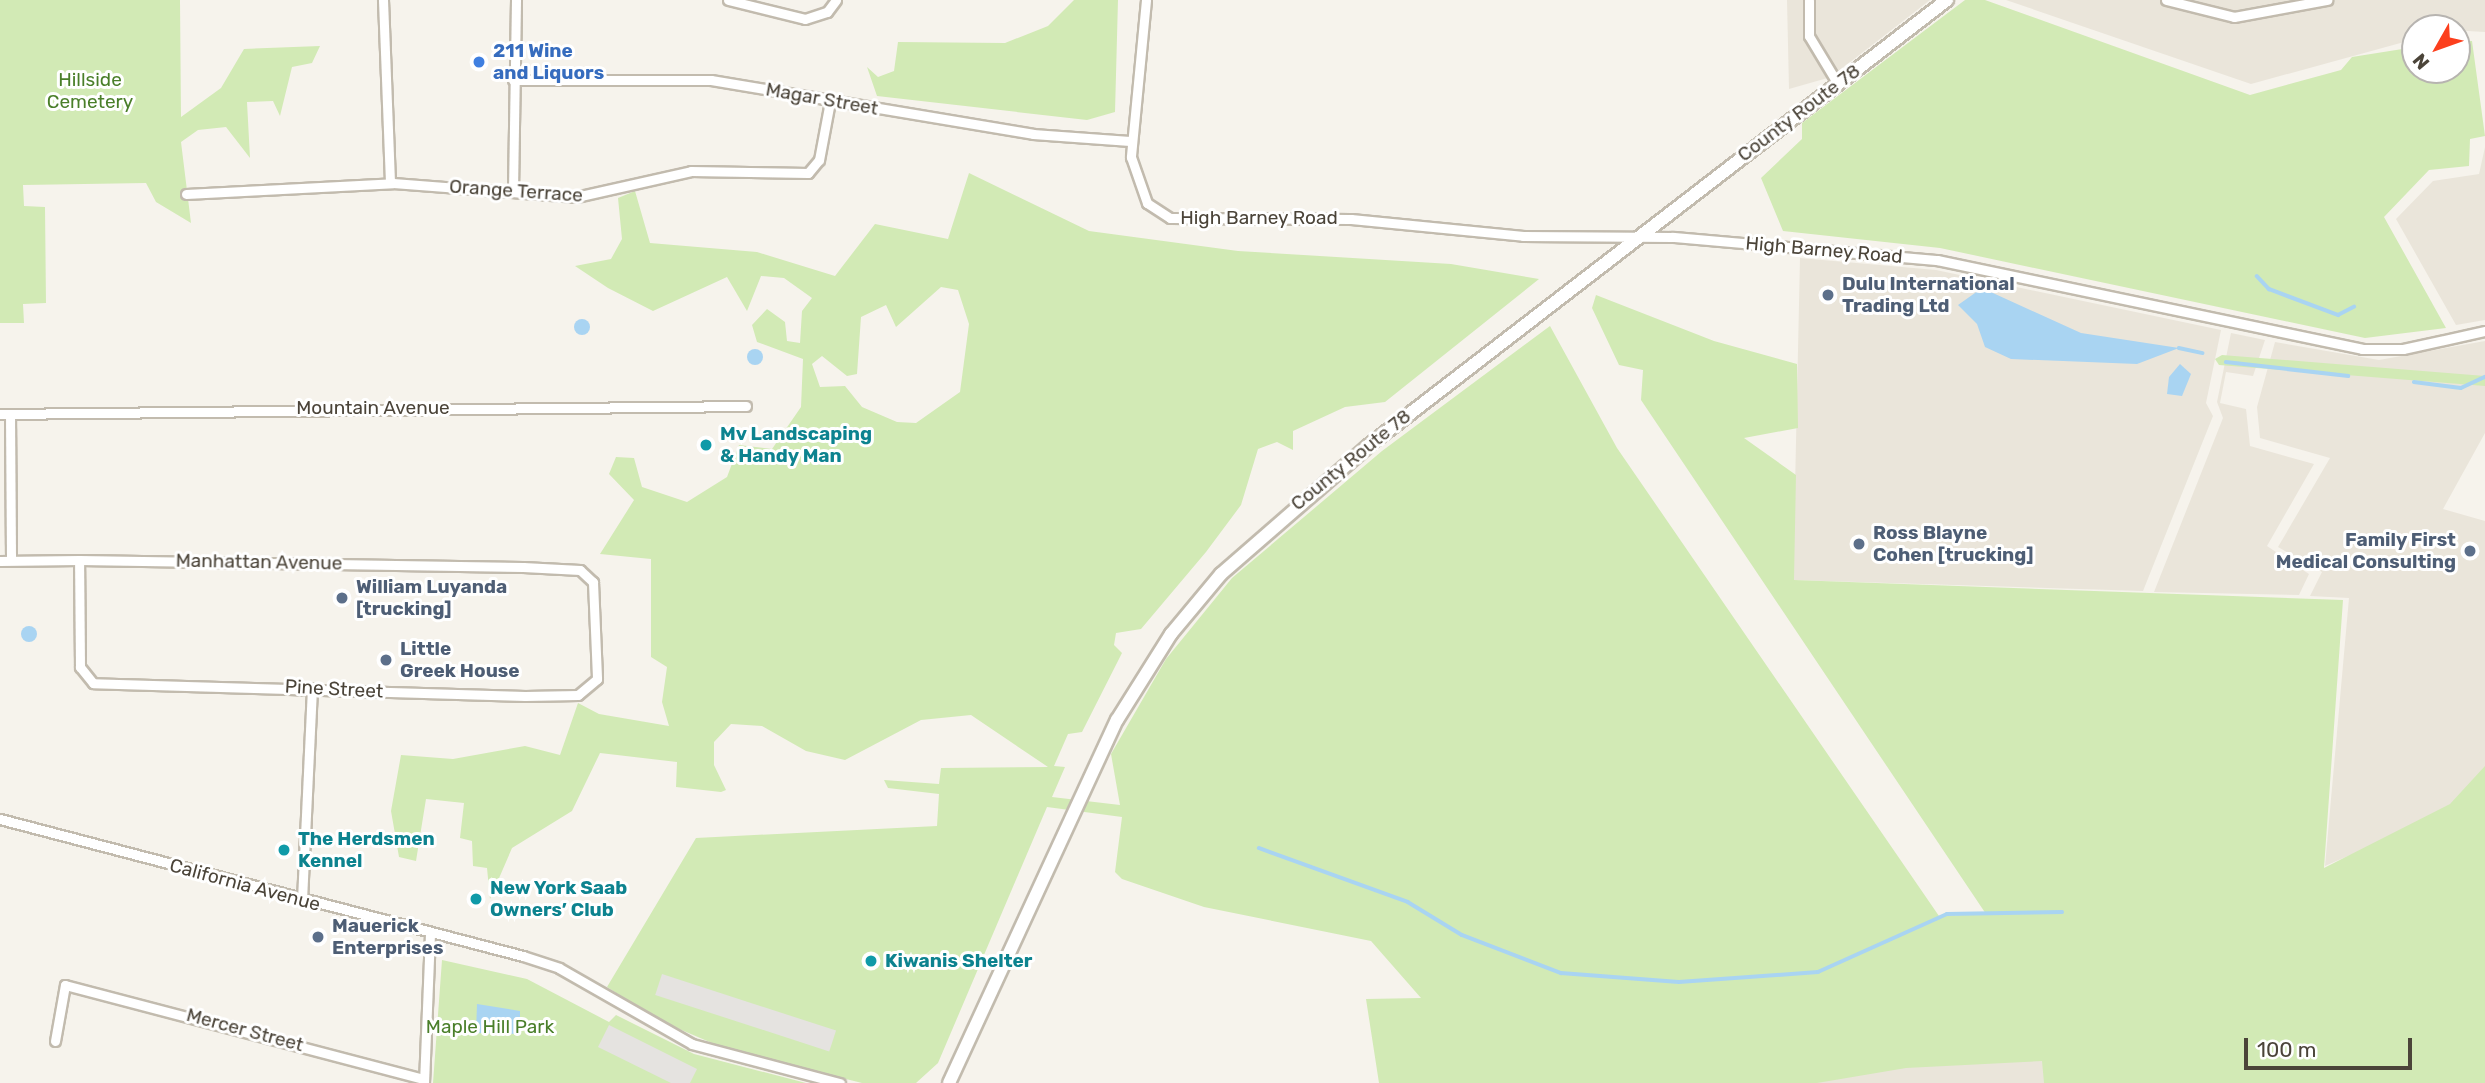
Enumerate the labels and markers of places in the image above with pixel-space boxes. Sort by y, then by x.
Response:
place label: 211 Wine and Liquors [493,40,604,84]
marker: 211 Wine and Liquors [471,54,487,70]
place label: Dulu International Trading Ltd [1842,273,2015,317]
marker: Dulu International Trading Ltd [1820,287,1836,303]
place label: Mv Landscaping & Handy Man [720,423,872,467]
marker: Mv Landscaping & Handy Man [698,437,714,453]
place label: Ross Blayne Cohen [trucking] [1873,522,2033,566]
place label: Family First Medical Consulting [2276,529,2456,573]
marker: Ross Blayne Cohen [trucking] [1851,536,1867,552]
marker: Family First Medical Consulting [2462,543,2478,559]
place label: William Luyanda [trucking] [356,576,507,620]
marker: William Luyanda [trucking] [334,590,350,606]
place label: Little Greek House [400,638,520,682]
marker: Little Greek House [378,652,394,668]
place label: The Herdsmen Kennel [298,828,435,872]
marker: The Herdsmen Kennel [276,842,292,858]
place label: New York Saab Owners’ Club [490,877,628,921]
marker: New York Saab Owners’ Club [468,891,484,907]
place label: Mauerick Enterprises [332,915,443,959]
marker: Mauerick Enterprises [310,929,326,945]
place label: Kiwanis Shelter [885,950,1032,972]
marker: Kiwanis Shelter [863,953,879,969]

